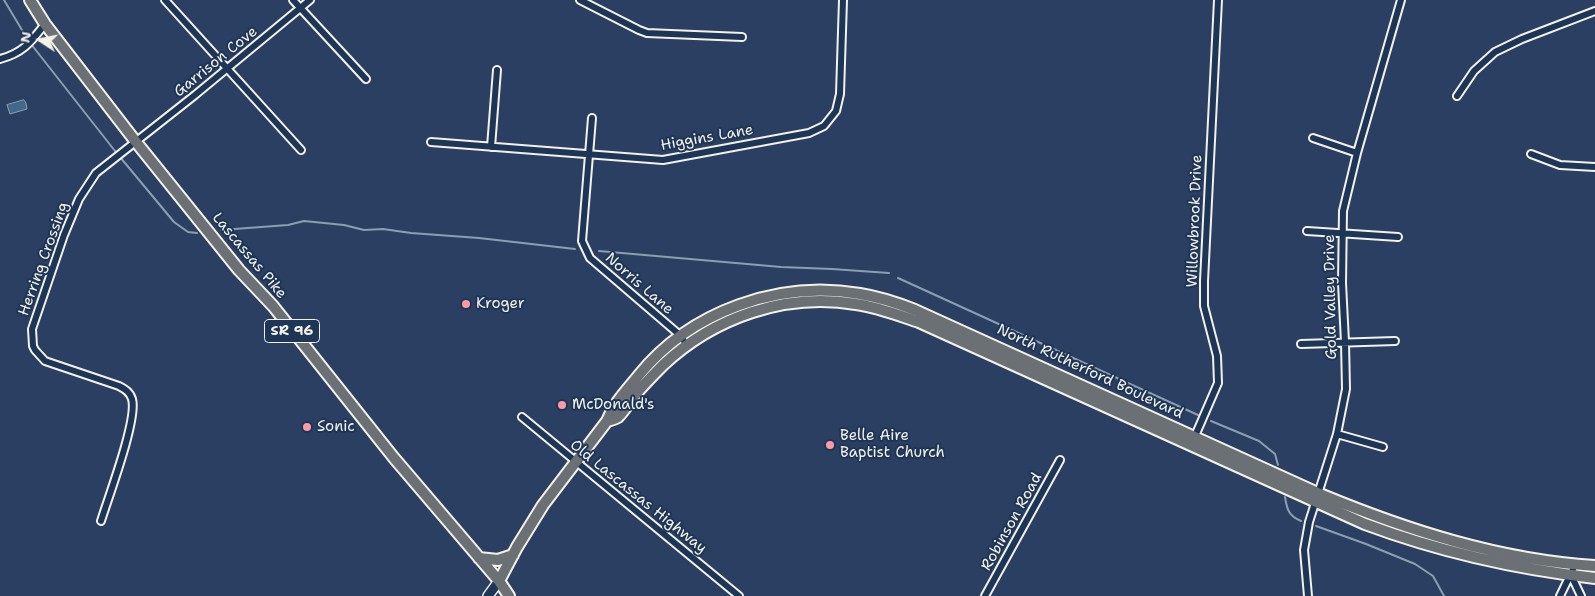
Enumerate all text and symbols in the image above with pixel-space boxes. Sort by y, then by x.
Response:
north arrow [15,15,65,65]
street label: Garrison Cove [171,23,261,101]
text: N [15,30,35,44]
street label: Higgins Lane [659,121,755,155]
street label: Willowbrook Drive [1184,154,1206,288]
street label: Herring Crossing [15,200,73,318]
street label: Lascassas Pike [208,209,290,303]
street label: Gold Valley Drive [1321,234,1341,360]
street label: Norris Lane [601,249,677,319]
place label: Kroger [476,295,525,313]
marker: Kroger [460,298,472,310]
road number: SR 96 [264,320,320,342]
street label: North Rutherford Boulevard [994,321,1186,423]
place label: McDonald's [572,396,654,414]
marker: McDonald's [556,399,568,411]
place label: Sonic [317,418,355,436]
marker: Sonic [301,421,313,433]
place label: Belle Aire Baptist Church [840,427,945,462]
street label: Old Lascassas Highway [566,436,710,558]
marker: Belle Aire Baptist Church [824,439,836,451]
street label: Robinson Road [978,470,1046,574]

